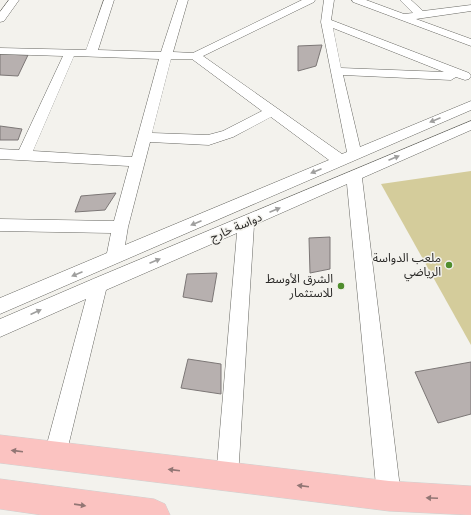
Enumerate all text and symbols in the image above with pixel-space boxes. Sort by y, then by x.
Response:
one-way arrow [430,117,441,123]
one-way arrow [389,155,401,161]
one-way arrow [309,169,321,175]
one-way arrow [269,207,280,213]
street label: دواسة خارج [208,210,265,246]
one-way arrow [190,220,202,226]
place label: ملعب الدواسة الرياضي [373,251,441,282]
one-way arrow [150,257,162,263]
marker: ملعب الدواسة الرياضي [444,260,454,270]
one-way arrow [70,271,82,277]
place label: الشرق الأوسط للاستثمار [265,272,333,300]
marker: الشرق الأوسط للاستثمار [336,281,346,291]
one-way arrow [30,309,41,315]
one-way arrow [11,448,23,454]
one-way arrow [168,467,180,473]
one-way arrow [297,483,309,489]
one-way arrow [426,495,438,502]
one-way arrow [74,502,86,508]

